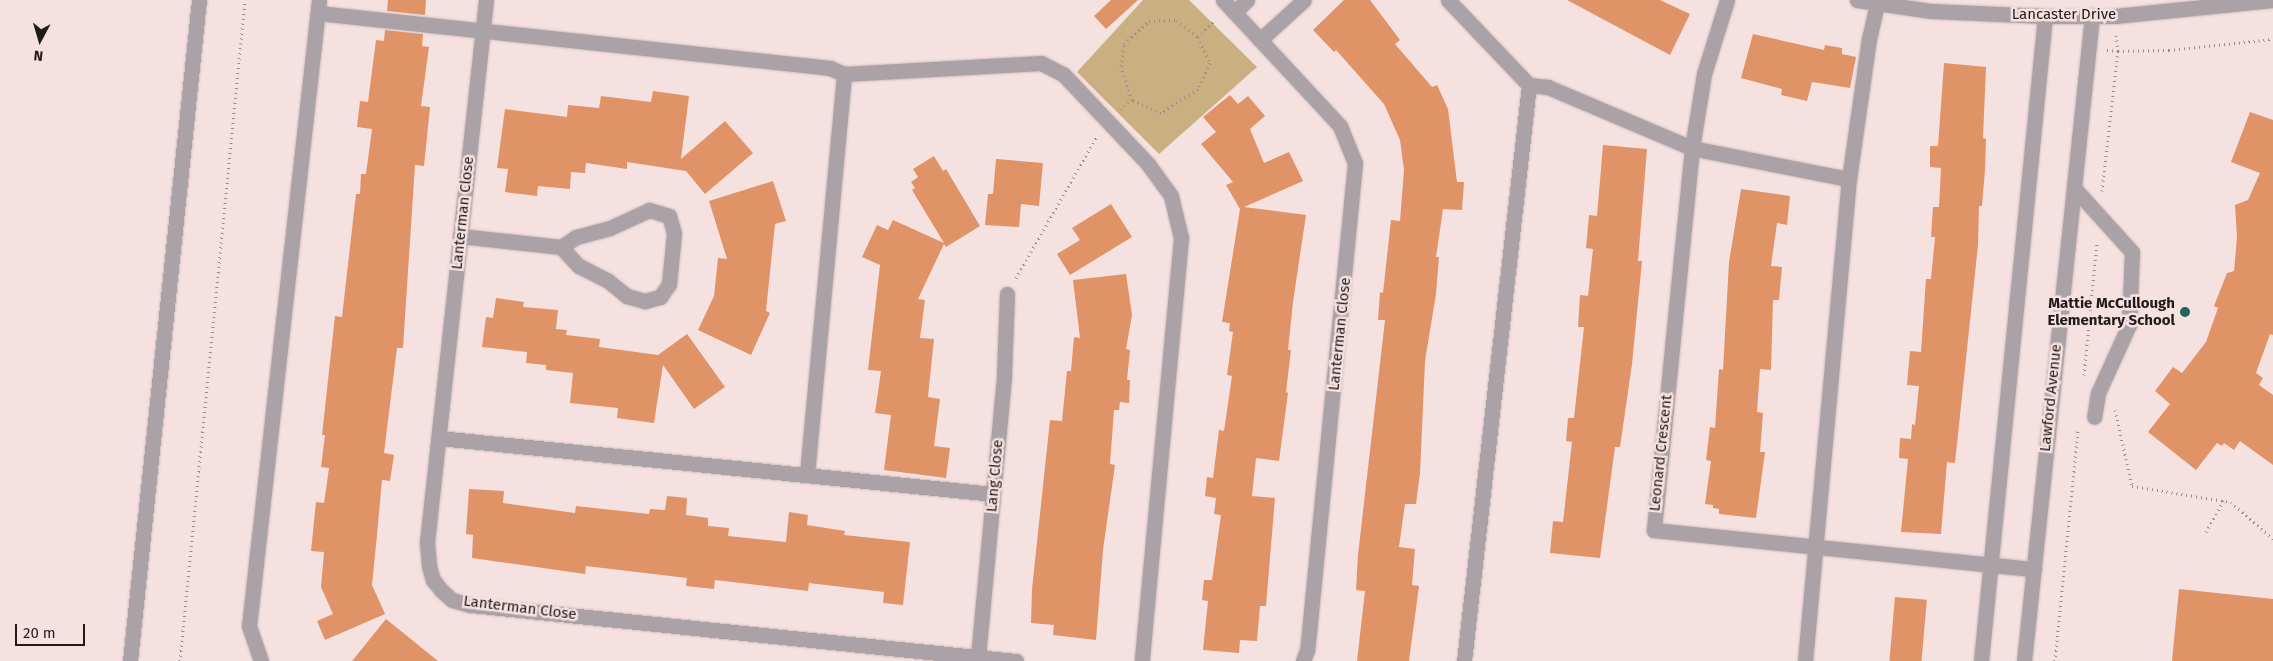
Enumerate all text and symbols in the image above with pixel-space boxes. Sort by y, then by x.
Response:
street label: Lancaster Drive [2012,6,2116,24]
north arrow [15,15,65,65]
text: N [33,46,44,64]
street label: Lanterman Close [448,156,478,270]
street label: Lanterman Close [1325,277,1355,391]
place label: Mattie McCullough Elementary School [2047,294,2175,329]
marker: Mattie McCullough Elementary School [2179,306,2191,318]
street label: Lawford Avenue [2036,343,2066,453]
street label: Leonard Crescent [1646,394,1676,512]
street label: Lang Close [983,439,1007,513]
street label: Lanterman Close [462,592,578,624]
scale bar [18,614,88,646]
text: 20 m [23,624,56,642]

